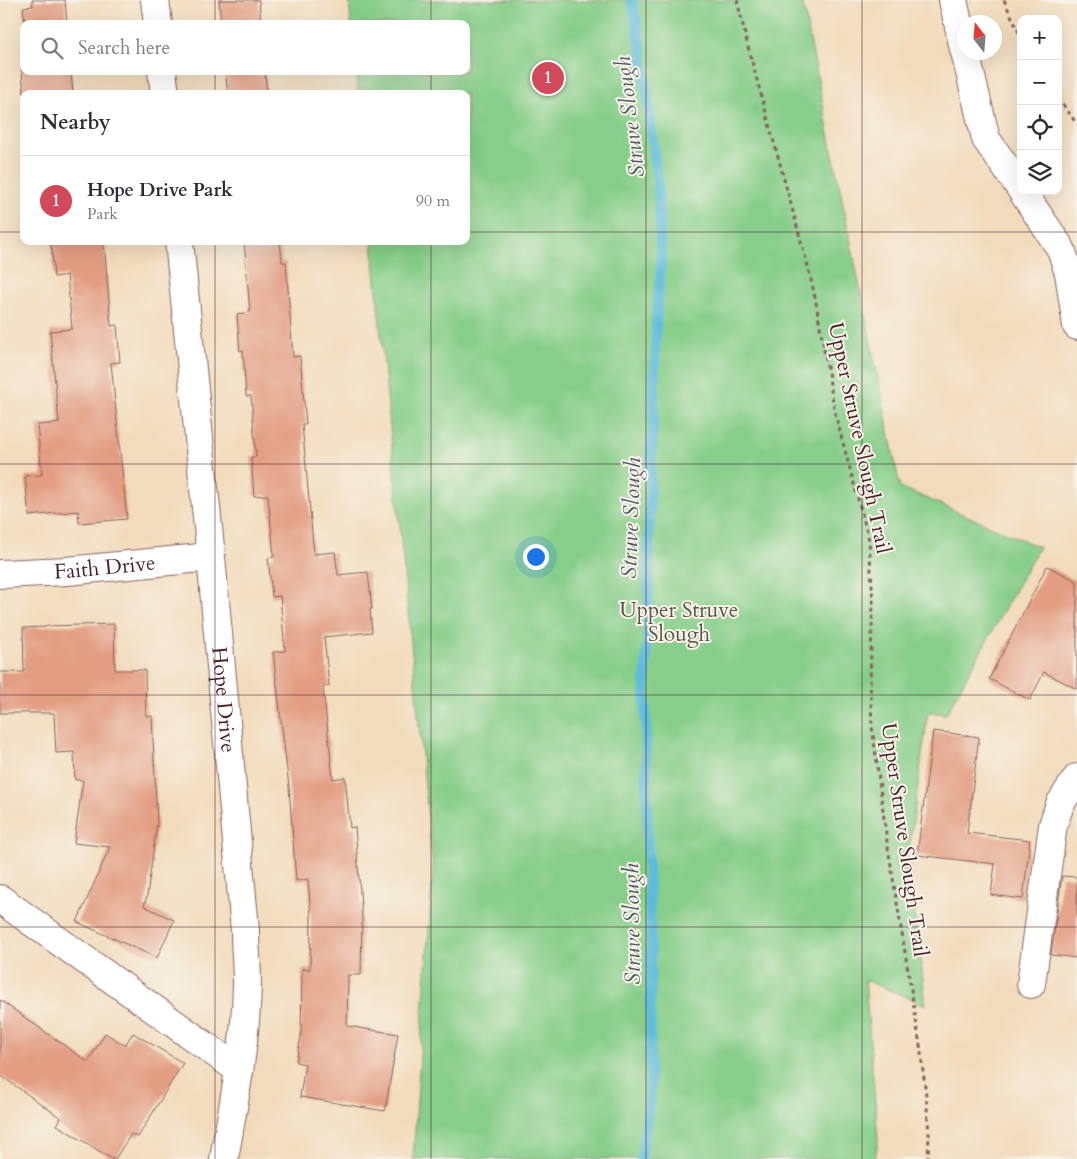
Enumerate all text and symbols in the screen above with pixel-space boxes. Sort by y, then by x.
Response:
north arrow [957,15,1002,60]
map controls [1017,15,1062,195]
button: + [1017,15,1062,60]
search box [20,20,470,75]
icon: search [38,34,66,62]
text: Search here [78,35,170,61]
water label: Struve Slough [608,54,652,179]
pin: 1 [532,59,564,97]
button: − [1017,60,1062,105]
button: locate [1017,105,1062,150]
text: Nearby [40,108,111,137]
button: layers [1017,150,1062,195]
text: Hope Drive Park [87,177,233,203]
text: 1 [52,190,60,212]
text: 90 m [416,190,450,212]
text: Park [87,203,118,225]
street label: Upper Struve Slough Trail [821,320,898,556]
water label: Struve Slough [614,457,648,579]
your location [523,544,549,570]
street label: Faith Drive [54,548,157,587]
park label: Upper Struve Slough [620,596,738,649]
street label: Hope Drive [204,646,243,754]
street label: Upper Struve Slough Trail [874,721,935,959]
water label: Struve Slough [616,863,648,985]

